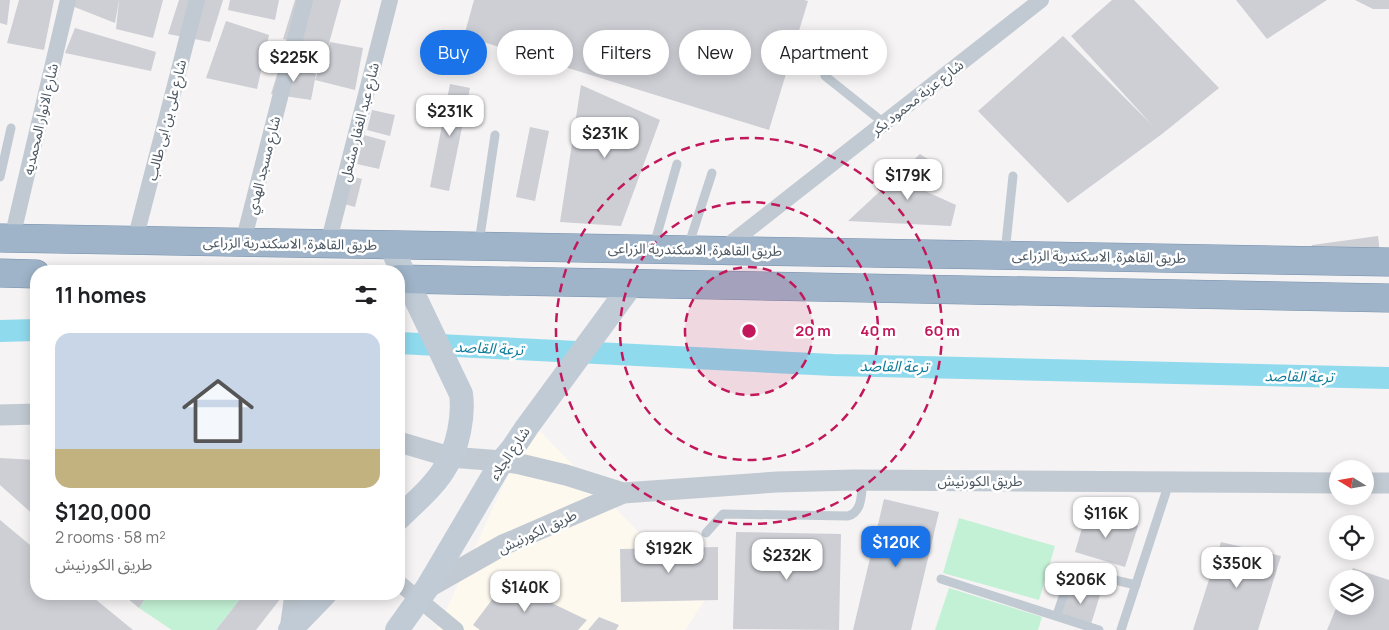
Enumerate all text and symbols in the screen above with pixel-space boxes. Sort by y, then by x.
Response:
chip: Buy [420,30,487,75]
chip: Rent [497,30,573,75]
chip: Filters [583,30,669,75]
chip: New [679,30,751,75]
chip: Apartment [761,30,887,75]
pin: $225K [259,41,329,83]
text: $225K [270,46,318,68]
street label: شارع عزبة محمود بكر [866,55,968,141]
street label: شارع على بن ابى طالب [142,58,192,183]
street label: شارع عبد الغفار مشعل [335,60,385,184]
street label: شارع الانوار المحمديه [18,61,64,177]
pin: $231K [415,94,485,137]
text: $231K [427,100,473,122]
street label: شارع مسجد الهدي [242,114,287,217]
pin: $231K [570,116,640,159]
text: $231K [582,122,628,144]
pin: $179K [873,158,943,201]
text: $179K [885,164,931,186]
street label: طريق القاهرة, الاسكندرية الزراعى [203,232,377,255]
street label: طريق القاهرة, الاسكندرية الزراعى [608,238,782,261]
street label: طريق القاهرة, الاسكندرية الزراعى [1012,245,1186,268]
text: 11 homes [55,281,146,309]
icon: filters [352,281,380,309]
text: 20 m [795,320,831,341]
text: 40 m [860,320,896,341]
text: 60 m [924,320,960,341]
centre of rings [740,322,758,340]
water label: ترعة القاصد [454,336,526,360]
water label: ترعة القاصد [859,355,931,377]
water label: ترعة القاصد [1264,365,1336,387]
icon: home [173,366,263,456]
street label: شارع الجلاء [484,423,535,484]
north arrow [1329,460,1374,505]
map controls [1329,460,1374,615]
street label: طريق الكورنيش [937,471,1023,491]
pin: $116K [1071,496,1141,539]
text: $120,000 [55,498,152,526]
text: $116K [1084,502,1128,524]
street label: طريق الكورنيش [494,504,580,558]
button: locate [1329,515,1374,560]
text: 2 rooms · 58 m² [55,526,166,548]
pin: $120K [861,526,931,568]
text: $120K [872,531,920,553]
pin: $192K [634,532,704,574]
text: $192K [646,537,692,559]
pin: $232K [752,538,822,581]
text: $232K [763,544,811,566]
pin: $350K [1202,546,1272,589]
text: $350K [1212,552,1262,574]
text: طريق الكورنيش [55,553,152,575]
pin: $206K [1046,562,1116,605]
text: $206K [1056,568,1106,590]
pin: $140K [490,570,560,613]
button: layers [1329,570,1374,615]
text: $140K [501,576,549,598]

